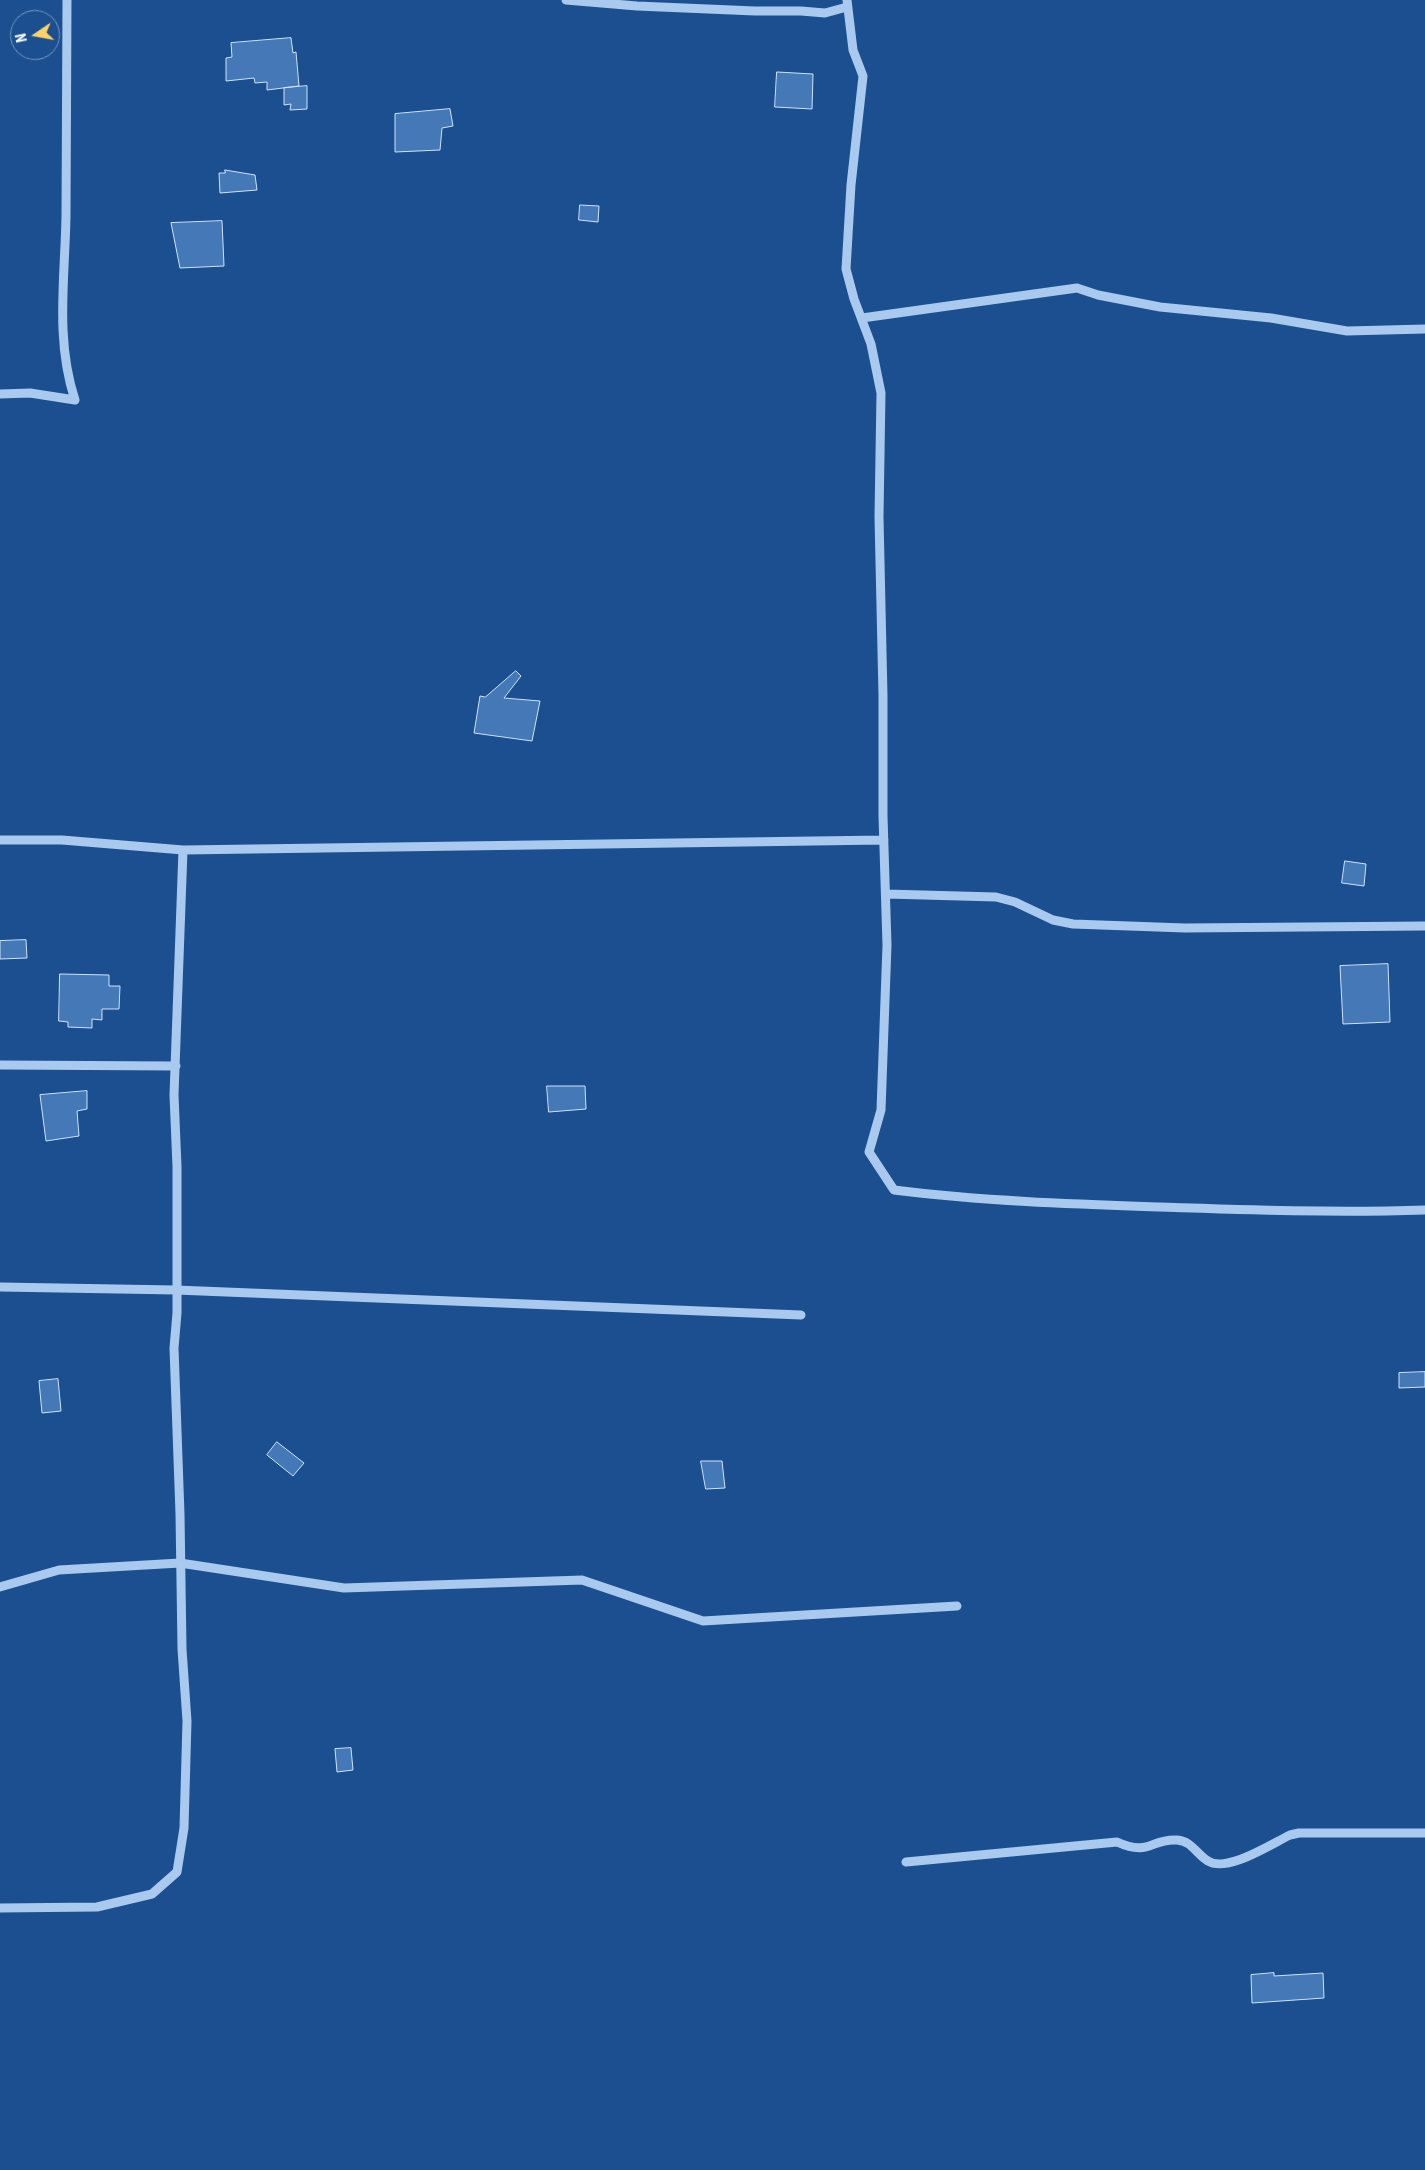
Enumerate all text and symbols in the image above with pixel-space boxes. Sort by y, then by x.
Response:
north arrow [10,10,60,60]
text: N [13,32,30,44]

